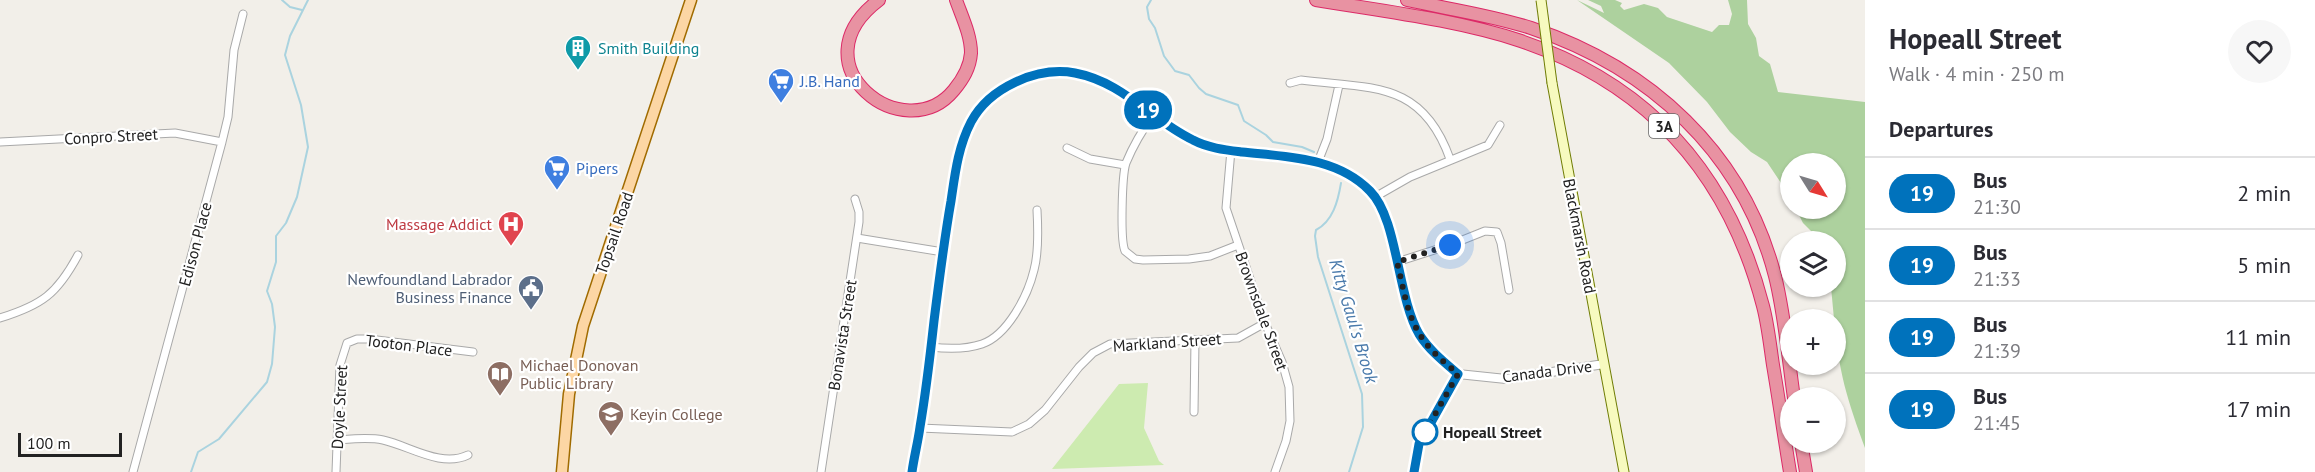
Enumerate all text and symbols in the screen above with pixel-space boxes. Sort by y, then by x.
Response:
text: Hopeall Street [1889,20,2062,57]
button: heart [2228,20,2291,83]
building icon: Smith Building [563,33,593,71]
place label: Smith Building [598,38,699,58]
text: Walk · 4 min · 250 m [1889,61,2065,87]
supermarket icon: J.B. Hand [766,66,796,104]
place label: J.B. Hand [799,71,860,91]
line badge: 19 [1121,90,1175,130]
text: 19 [1136,97,1160,124]
road number: 3A [1649,114,1679,138]
text: Departures [1889,115,1993,143]
street label: Conpro Street [64,124,159,148]
supermarket icon: Pipers [542,153,572,191]
north arrow [1780,153,1846,219]
map controls [1780,153,1846,453]
place label: Pipers [576,158,618,178]
text: Bus [1973,166,2007,194]
street label: Blackmarsh Road [1559,177,1601,295]
text: 2 min [2237,179,2291,207]
text: 19 [1910,180,1934,207]
street label: Topsail Road [591,189,637,277]
text: 21:30 [1973,194,2021,220]
street label: Edison Place [174,200,216,288]
hospital icon: Massage Addict [496,209,526,247]
place label: Massage Addict [386,214,493,234]
your location [1435,230,1465,260]
button: layers [1780,231,1846,297]
text: Bus [1973,238,2007,266]
street label: Brownsdale Street [1231,249,1293,374]
text: 5 min [2237,251,2291,279]
text: 19 [1910,252,1934,279]
water label: Kitty Gaul's Brook [1324,256,1384,387]
text: 21:33 [1973,266,2021,292]
place label: Newfoundland Labrador Business Finance [347,269,513,307]
public building icon: Newfoundland Labrador Business Finance [516,273,546,311]
street label: Bonavista Street [823,278,861,392]
button: + [1780,309,1846,375]
text: Bus [1973,310,2007,338]
text: 11 min [2225,323,2291,351]
text: 19 [1910,324,1934,351]
street label: Markland Street [1112,328,1223,356]
street label: Tooton Place [364,330,454,360]
text: 21:39 [1973,338,2021,364]
place label: Michael Donovan Public Library [520,355,639,393]
street label: Canada Drive [1501,356,1593,386]
library icon: Michael Donovan Public Library [485,359,515,397]
street label: Doyle Street [327,364,351,450]
text: Bus [1973,382,2007,410]
button: − [1780,387,1846,453]
text: 17 min [2227,395,2291,423]
text: 19 [1910,396,1934,423]
school or university icon: Keyin College [596,399,626,437]
place label: Keyin College [630,404,723,424]
text: 21:45 [1973,410,2021,436]
marker: Hopeall Street [1412,419,1438,445]
place label: Hopeall Street [1443,422,1542,442]
scale bar [18,430,122,458]
text: 100 m [27,433,70,453]

